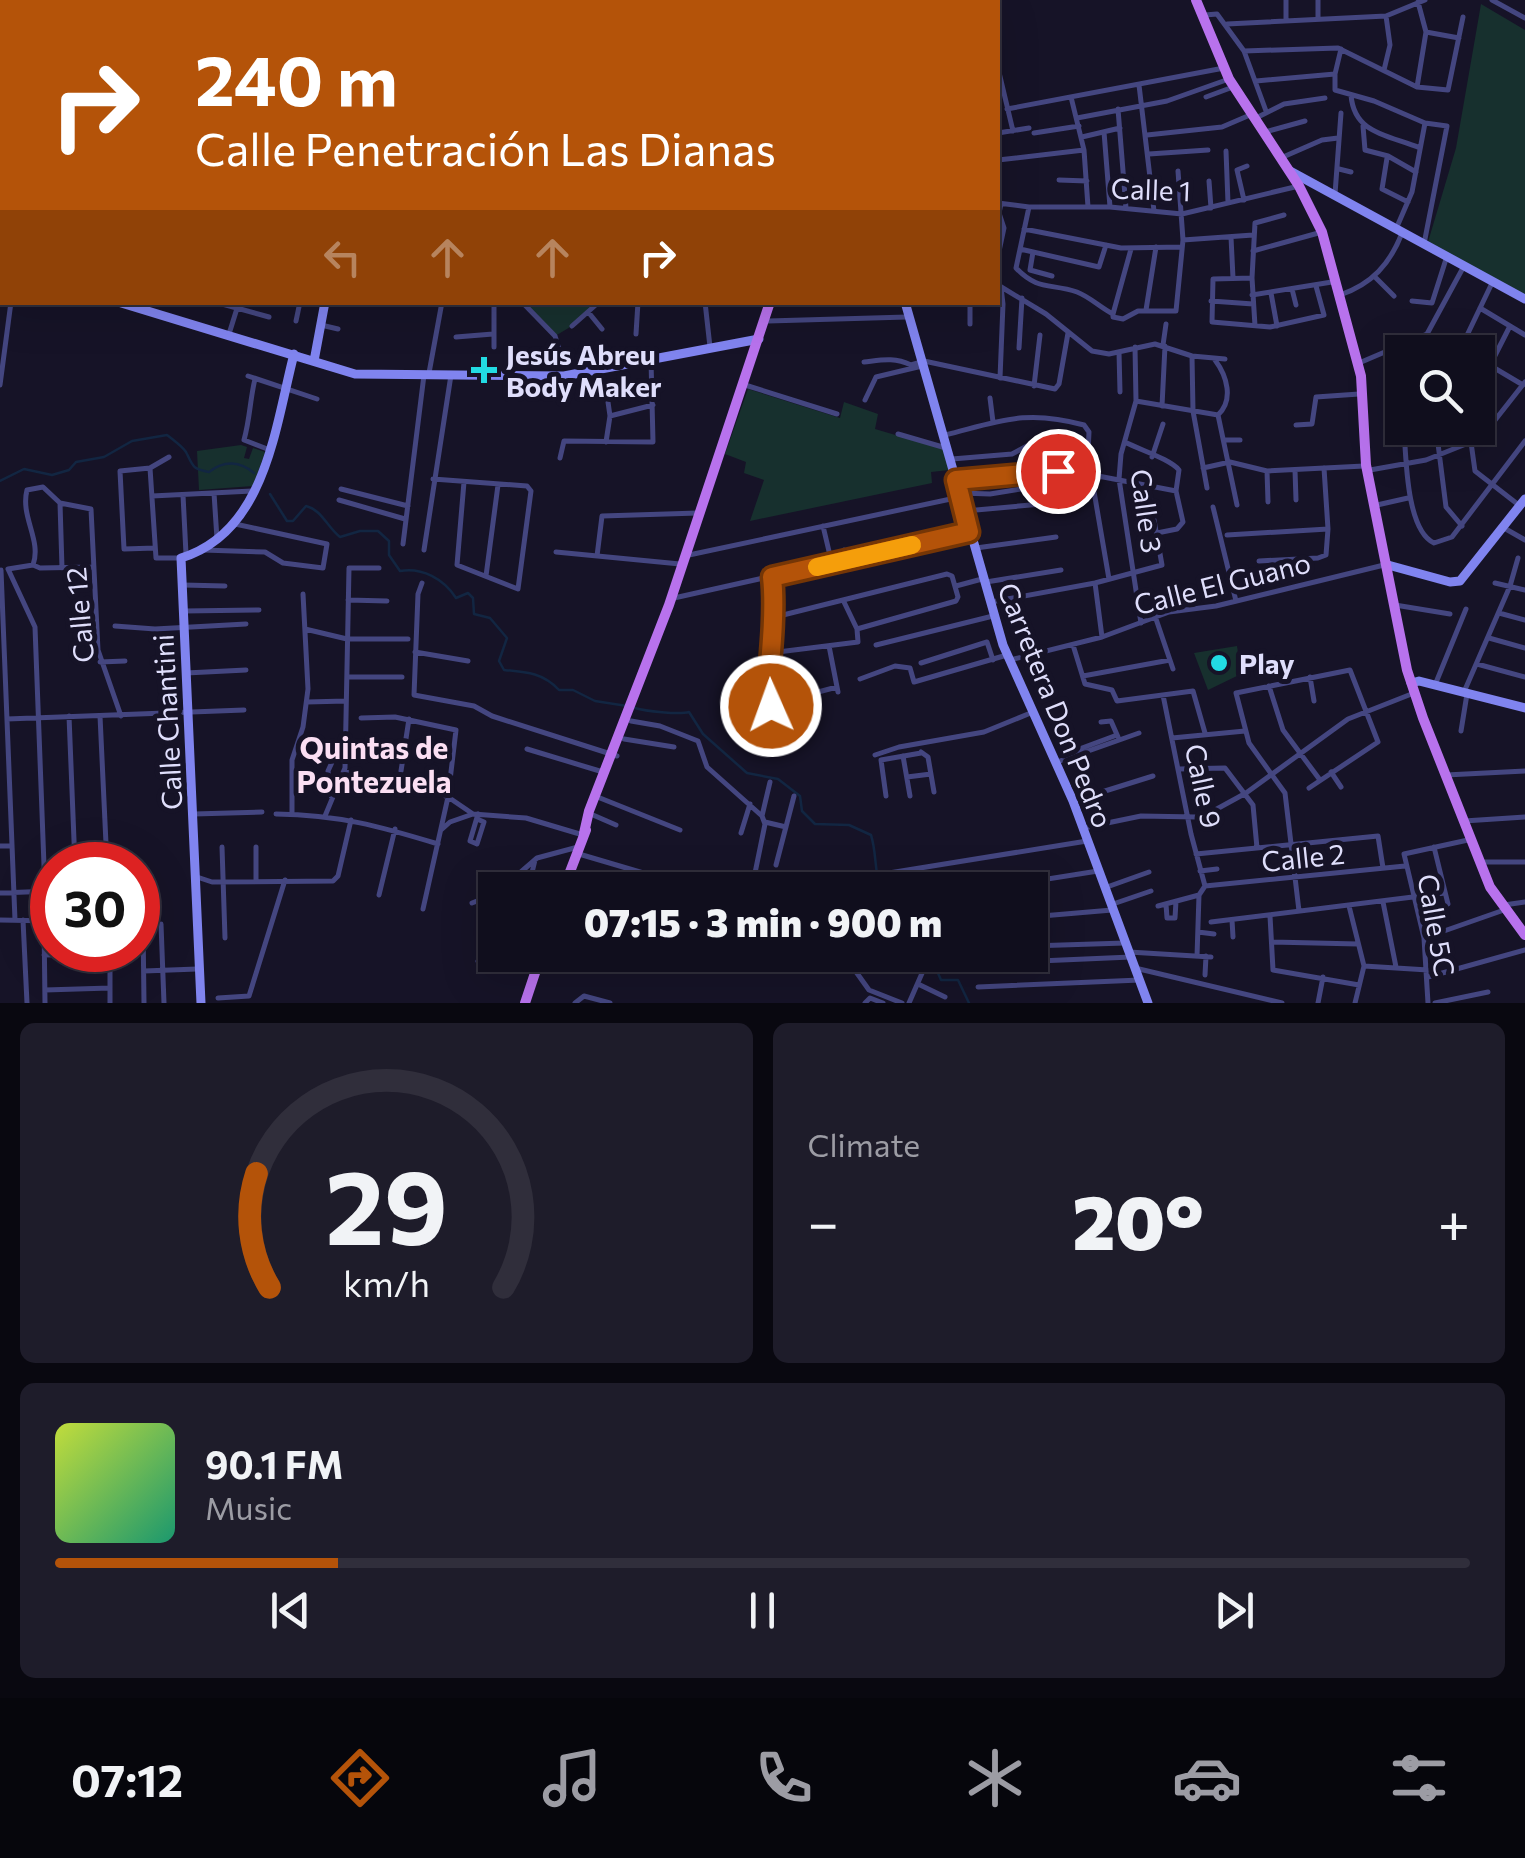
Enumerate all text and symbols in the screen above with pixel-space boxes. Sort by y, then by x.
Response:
text: 240 m [195,35,398,120]
icon: right [30,40,160,170]
text: Calle Penetración Las Dianas [195,120,776,175]
street label: Calle 1 [1110,171,1192,207]
icon: left [315,230,370,285]
icon: ahead [420,230,475,285]
icon: ahead [525,230,580,285]
icon: right [630,230,685,285]
map controls [1385,335,1495,445]
button: search [1385,335,1495,445]
place label: Jesús Abreu Body Maker [506,337,662,403]
marker: Jesús Abreu Body Maker [471,357,497,383]
pin [1016,429,1101,514]
icon: arrive [1031,444,1086,499]
street label: Calle 3 [1124,467,1170,555]
street label: Calle El Guano [1130,545,1314,621]
street label: Calle 12 [58,566,100,664]
street label: Carretera Don Pedro [991,577,1121,833]
street label: Calle Chantini [145,633,189,811]
place label: Play [1239,646,1295,680]
marker: Play [1208,652,1230,674]
position arrow [719,654,823,758]
district label: Quintas de Pontezuela [296,728,452,799]
street label: Calle 9 [1179,741,1229,831]
street label: Calle 2 [1260,836,1346,878]
speed limit sign: 30 [30,842,160,972]
street label: Calle 5C [1411,871,1463,979]
text: 07:15 · 3 min · 900 m [584,898,942,945]
text: Climate [808,1124,920,1164]
text: 29 [325,1139,448,1266]
text: 20° [1072,1174,1204,1265]
text: − [808,1187,839,1254]
text: + [1438,1187,1470,1254]
text: km/h [343,1261,430,1304]
text: 90.1 FM [205,1440,343,1487]
text: Music [205,1487,292,1527]
icon: previous [263,1583,318,1638]
icon: pause [735,1583,790,1638]
icon: next [1207,1583,1262,1638]
icon: directions [325,1743,395,1813]
icon: music [537,1743,607,1813]
icon: phone [749,1743,819,1813]
icon: climate [960,1743,1030,1813]
icon: car [1172,1743,1242,1813]
icon: filters [1384,1743,1454,1813]
text: 07:12 [71,1751,183,1806]

